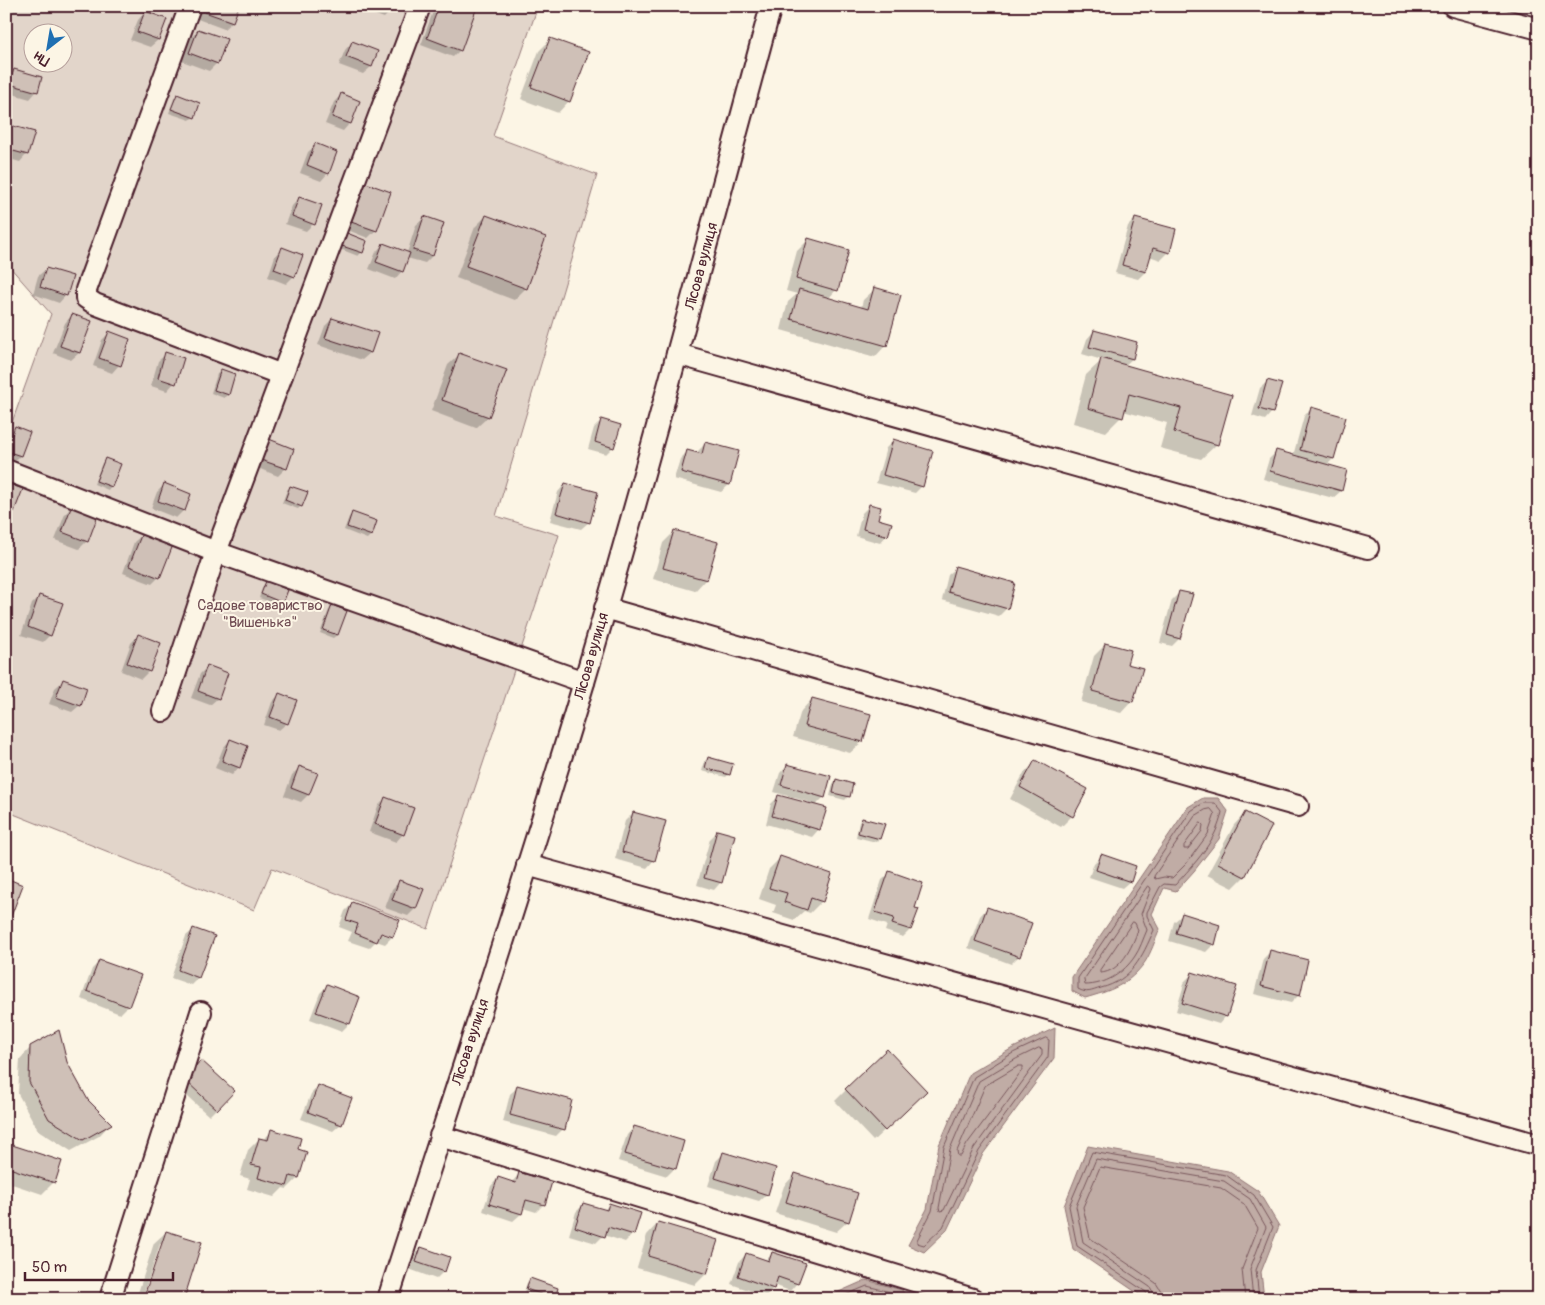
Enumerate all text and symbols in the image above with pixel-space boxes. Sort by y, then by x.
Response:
north arrow [22,22,72,72]
text: Пн [31,47,53,70]
street label: Лісова вулиця [680,220,722,313]
park label: Садове товариство "Вишенька" [197,596,323,632]
street label: Лісова вулиця [570,610,613,703]
street label: Лісова вулиця [447,997,493,1089]
scale bar [25,1250,172,1282]
text: 50 m [32,1258,67,1277]

